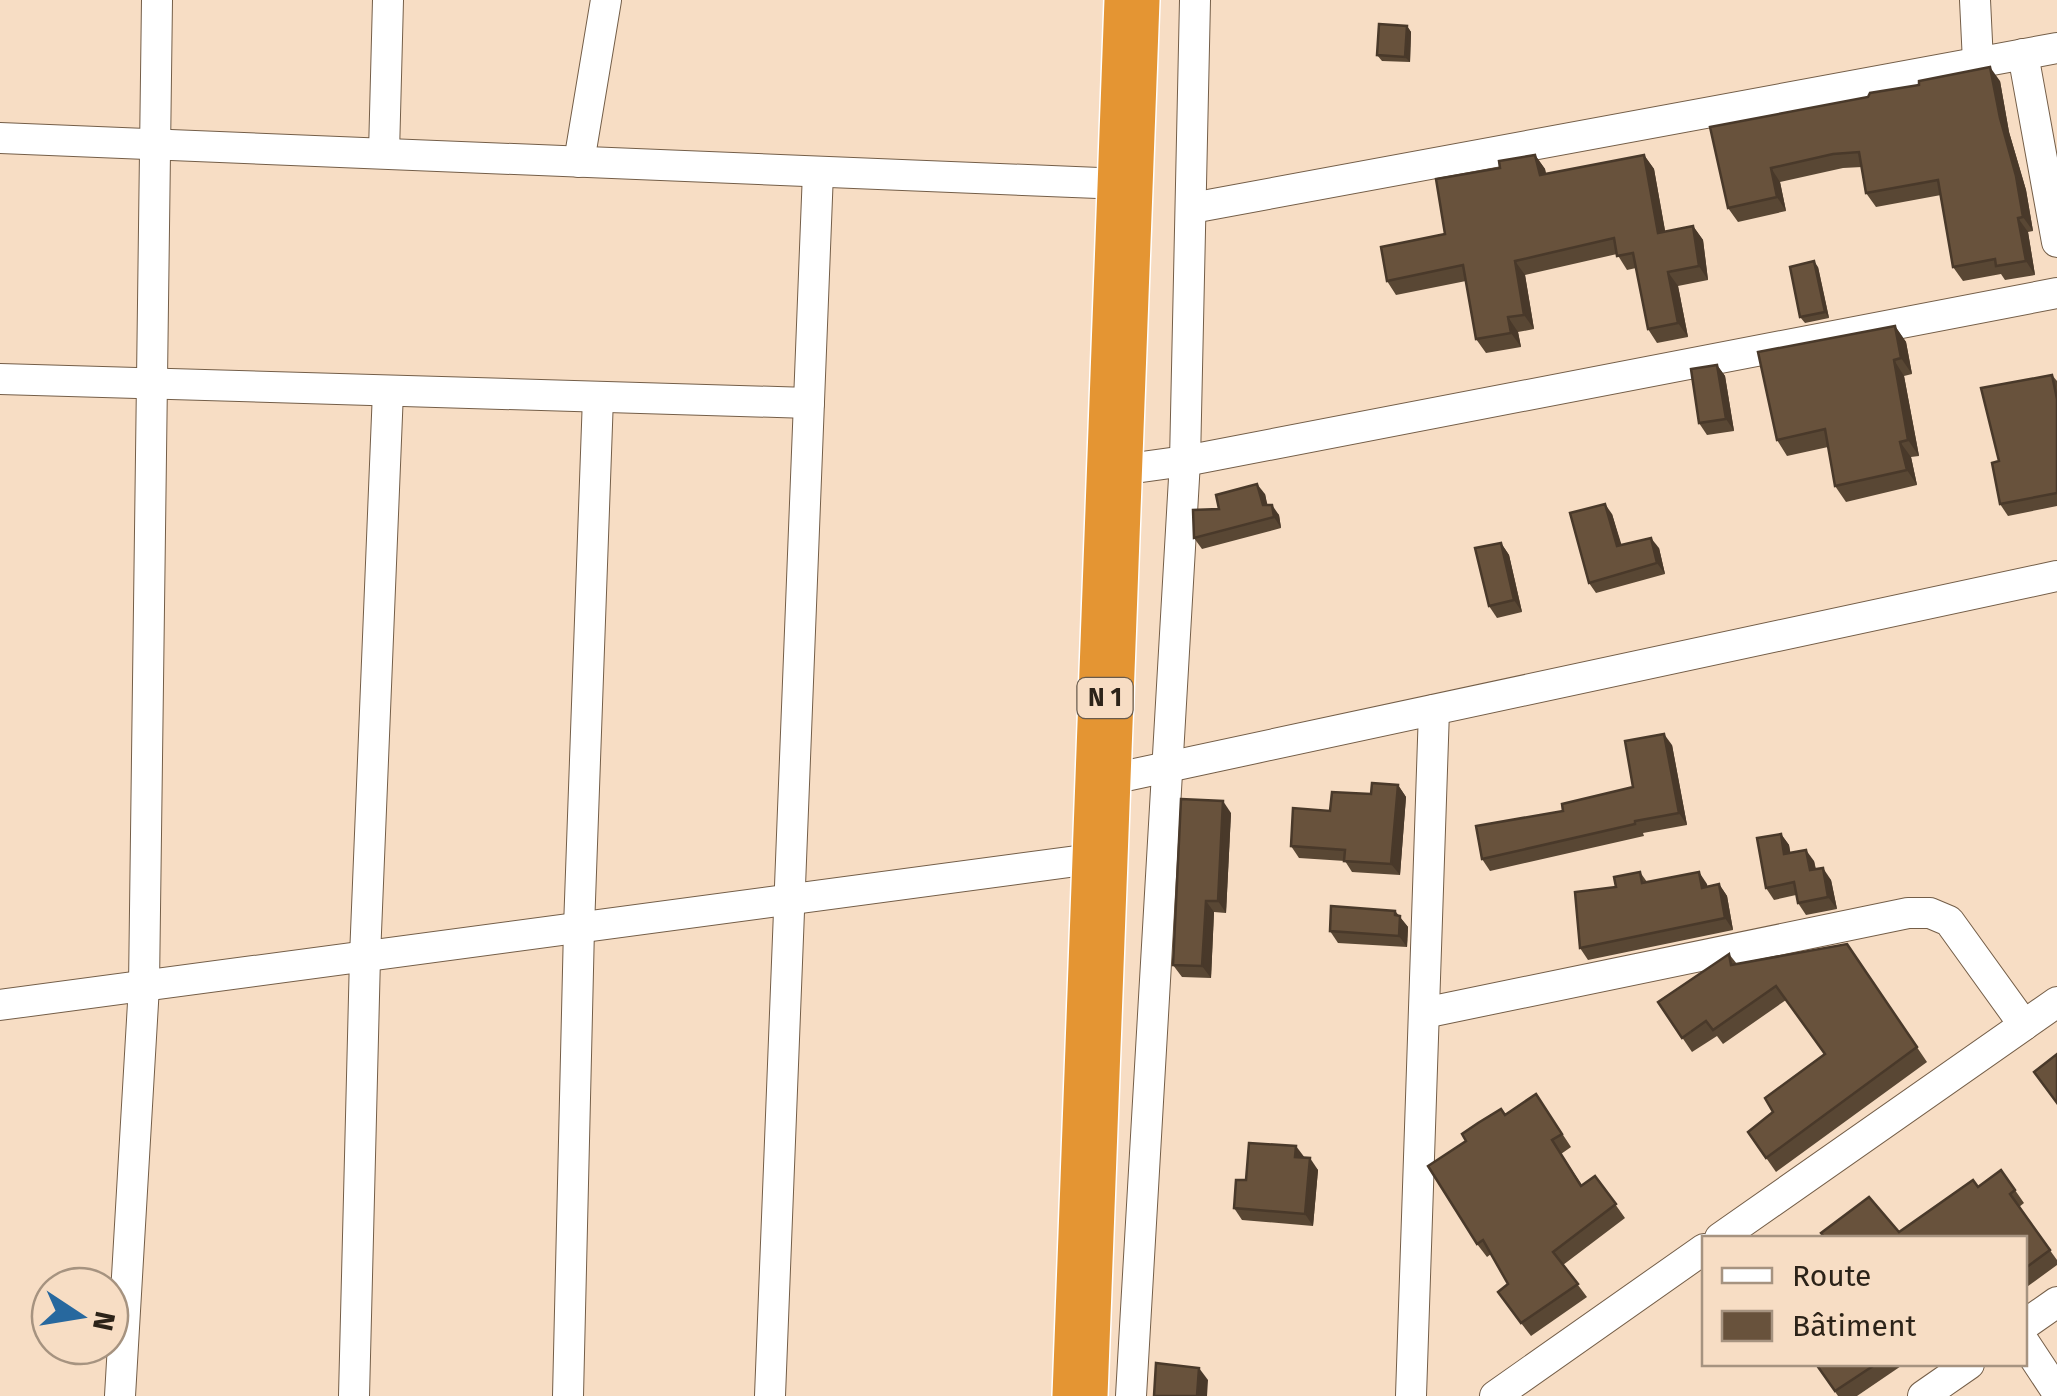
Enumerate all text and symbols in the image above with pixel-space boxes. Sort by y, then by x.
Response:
road number: N 1 [1078,678,1132,718]
legend [1702,1236,2027,1366]
text: Route [1792,1258,1871,1294]
north arrow [30,1266,130,1366]
text: Bâtiment [1792,1308,1916,1344]
text: N [86,1309,122,1334]

